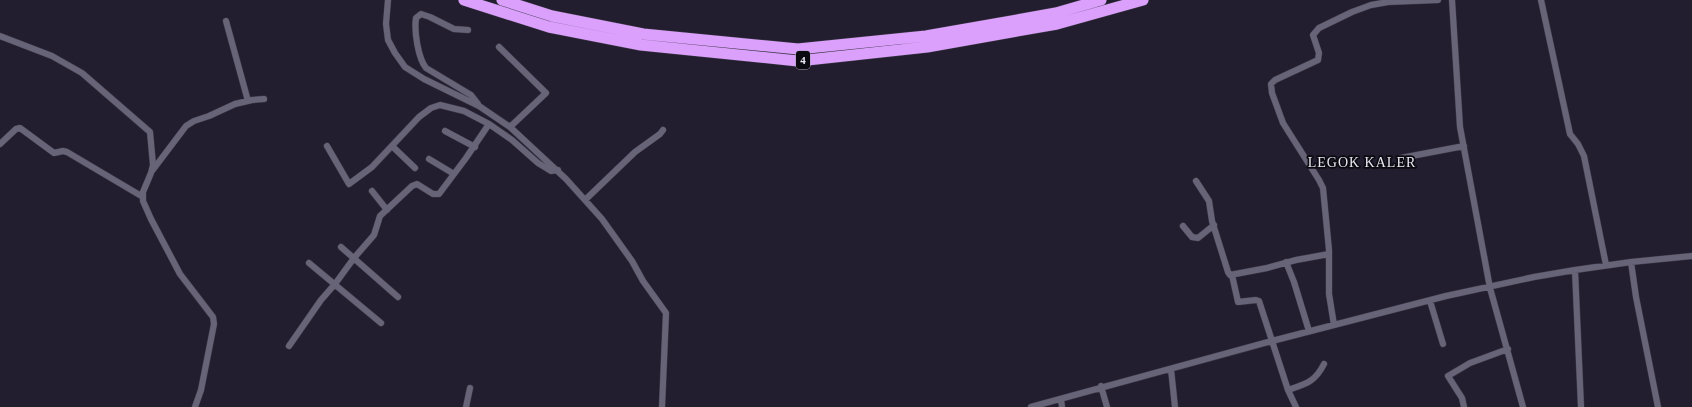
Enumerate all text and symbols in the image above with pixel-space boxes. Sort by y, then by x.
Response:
road number: 4 [796,51,810,69]
district label: LEGOK KALER [1308,155,1416,170]

